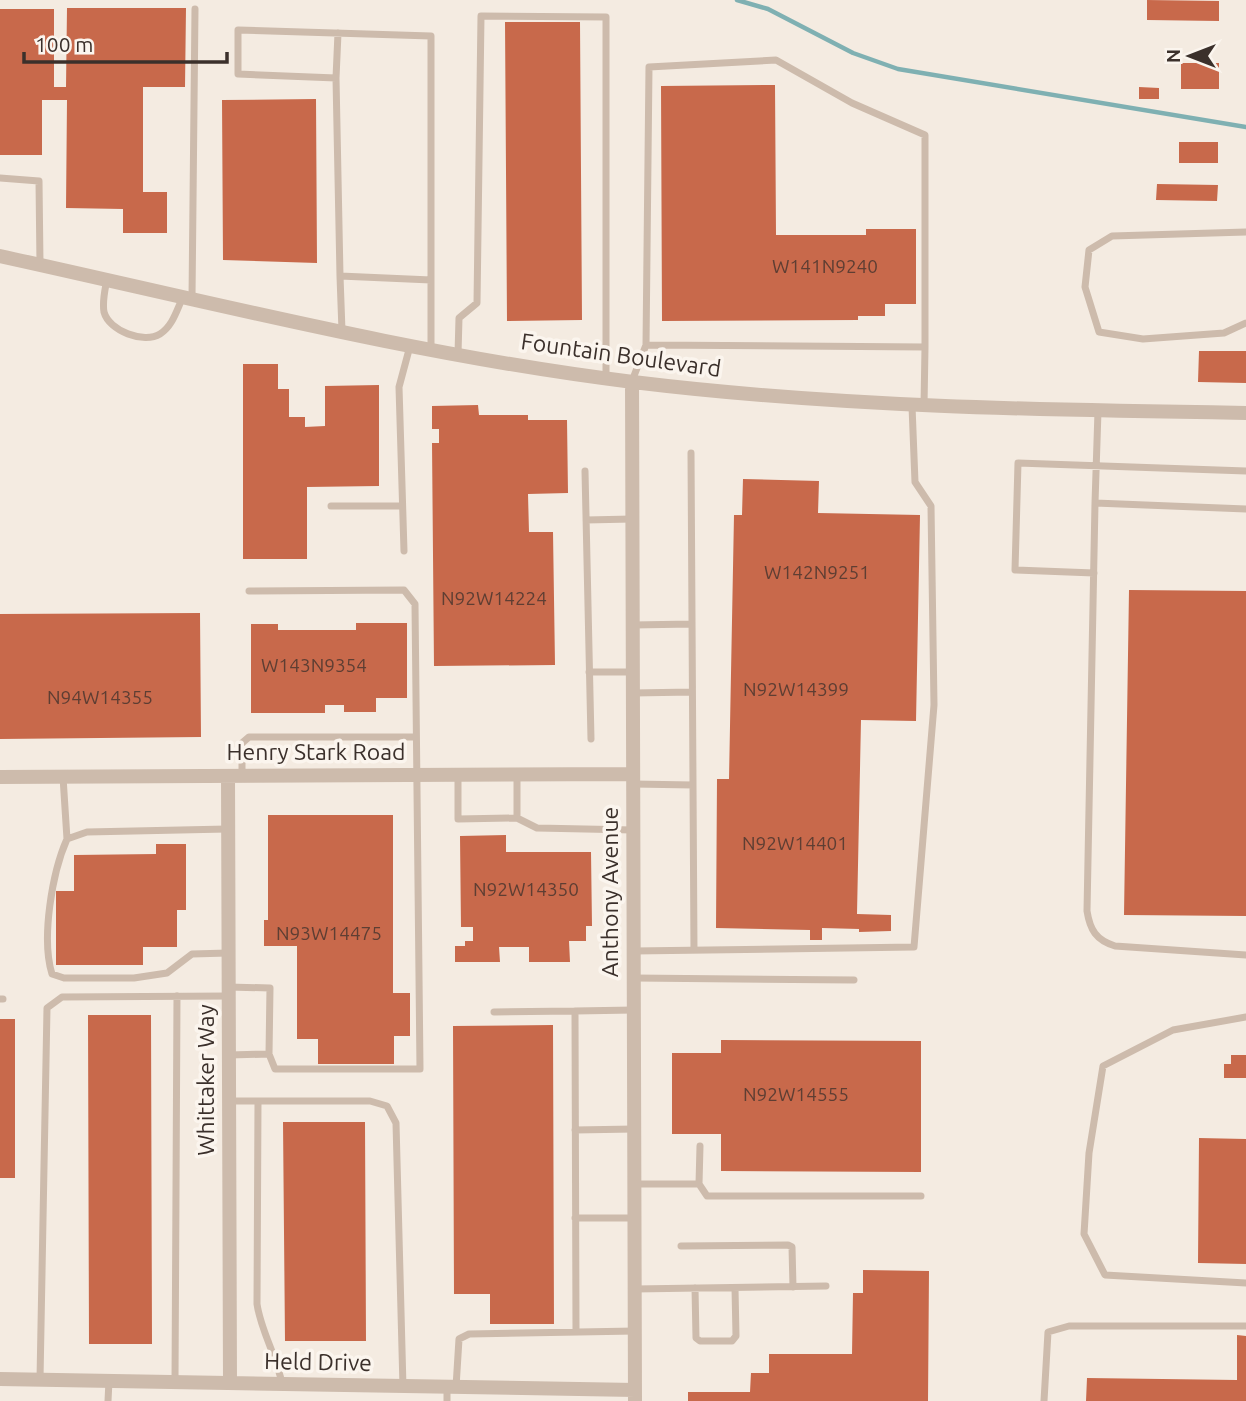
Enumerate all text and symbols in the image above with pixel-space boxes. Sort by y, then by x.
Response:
scale bar [24,21,228,65]
north arrow [1155,21,1225,91]
text: 100 m [35,32,93,56]
text: N [1162,49,1184,63]
house number: W141N9240 [772,255,878,277]
street label: Fountain Boulevard [519,328,723,381]
house number: W142N9251 [764,561,870,583]
house number: N92W14224 [441,587,547,609]
house number: W143N9354 [261,654,367,676]
house number: N92W14399 [743,678,849,700]
house number: N94W14355 [47,686,153,708]
street label: Henry Stark Road [227,739,405,764]
street label: Anthony Avenue [597,807,622,977]
house number: N92W14401 [742,832,848,854]
house number: N92W14350 [473,878,579,900]
house number: N93W14475 [276,922,382,944]
street label: Whittaker Way [193,1004,218,1156]
house number: N92W14555 [743,1083,849,1105]
street label: Held Drive [264,1348,372,1375]

